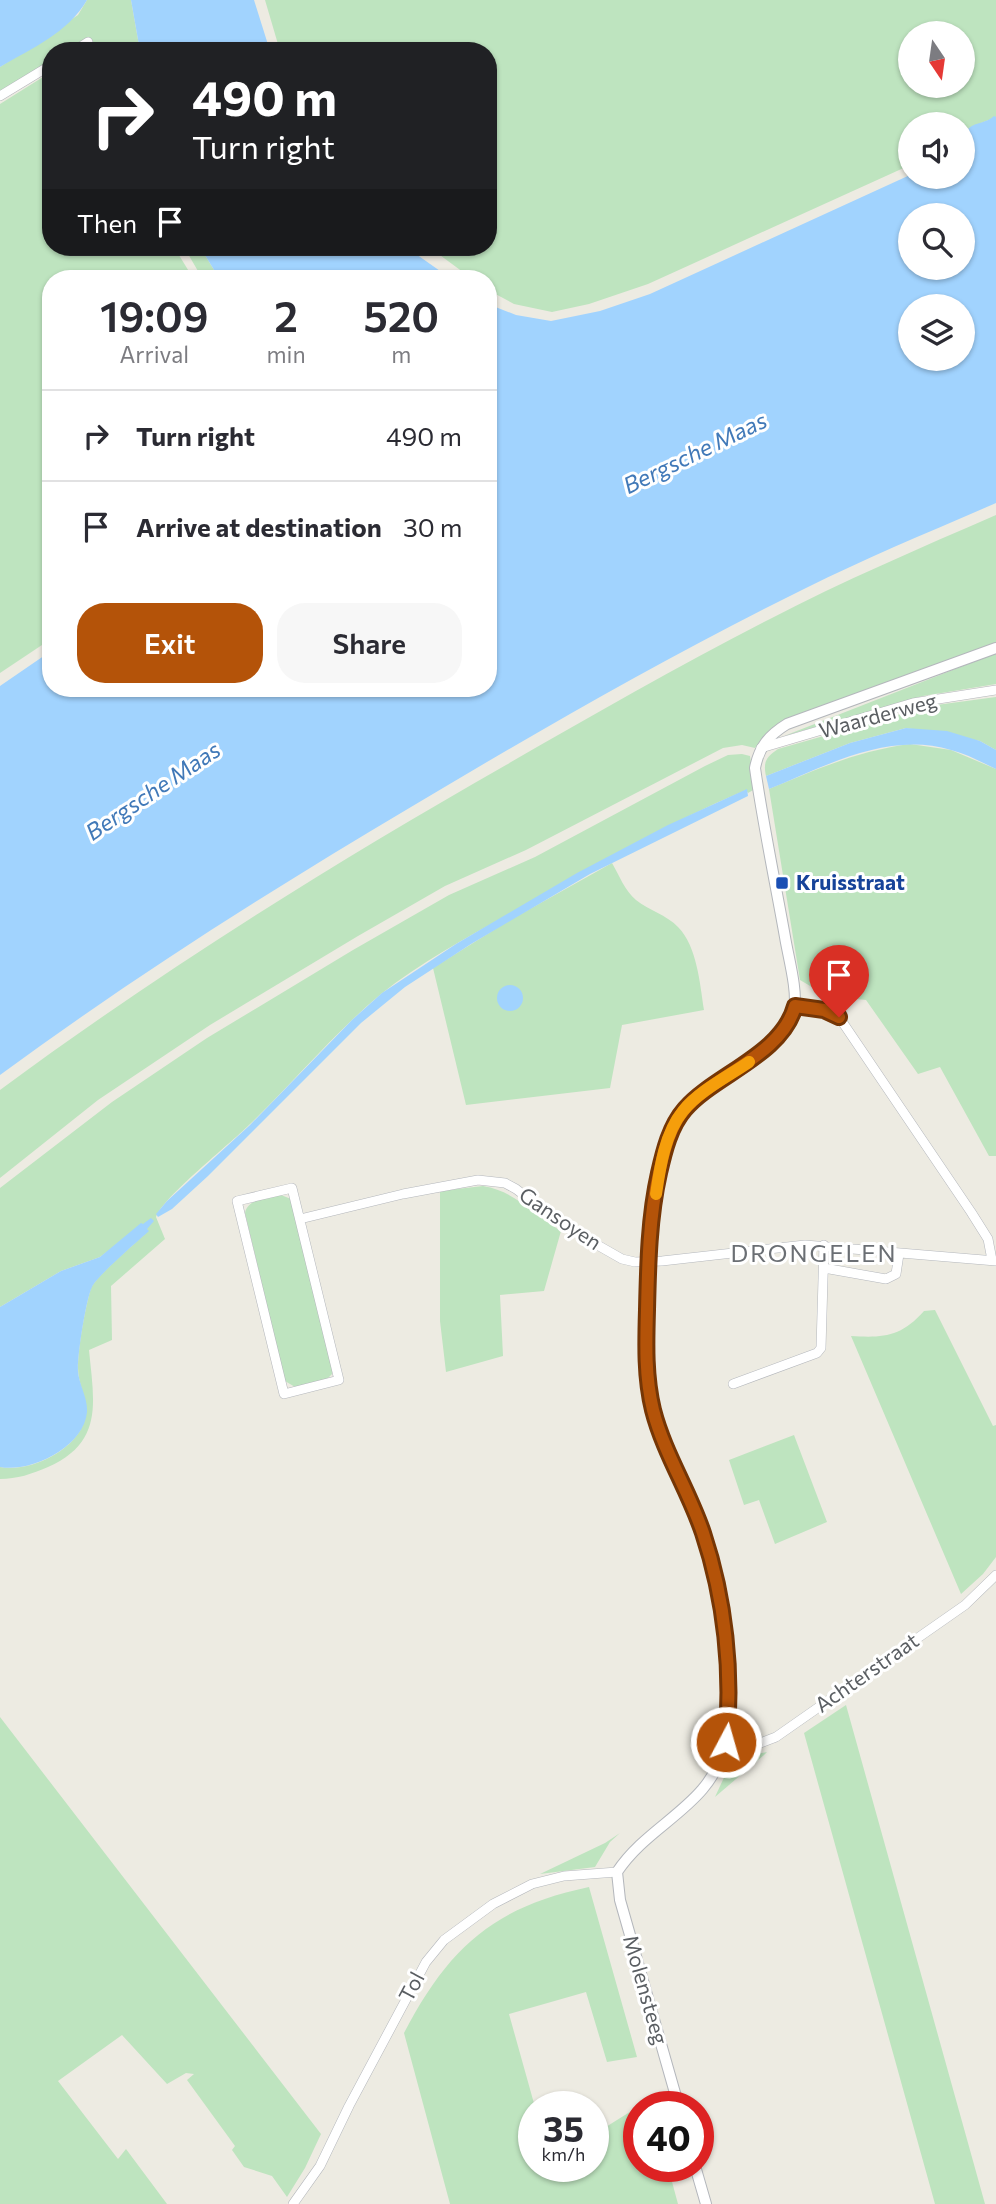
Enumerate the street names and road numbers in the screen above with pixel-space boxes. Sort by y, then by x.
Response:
street label: Waarderweg [816,687,939,742]
street label: Gansoyen [515,1181,607,1254]
street label: Achterstraat [809,1627,923,1717]
street label: Molensteeg [619,1932,674,2047]
street label: Tol [393,1967,429,2005]

